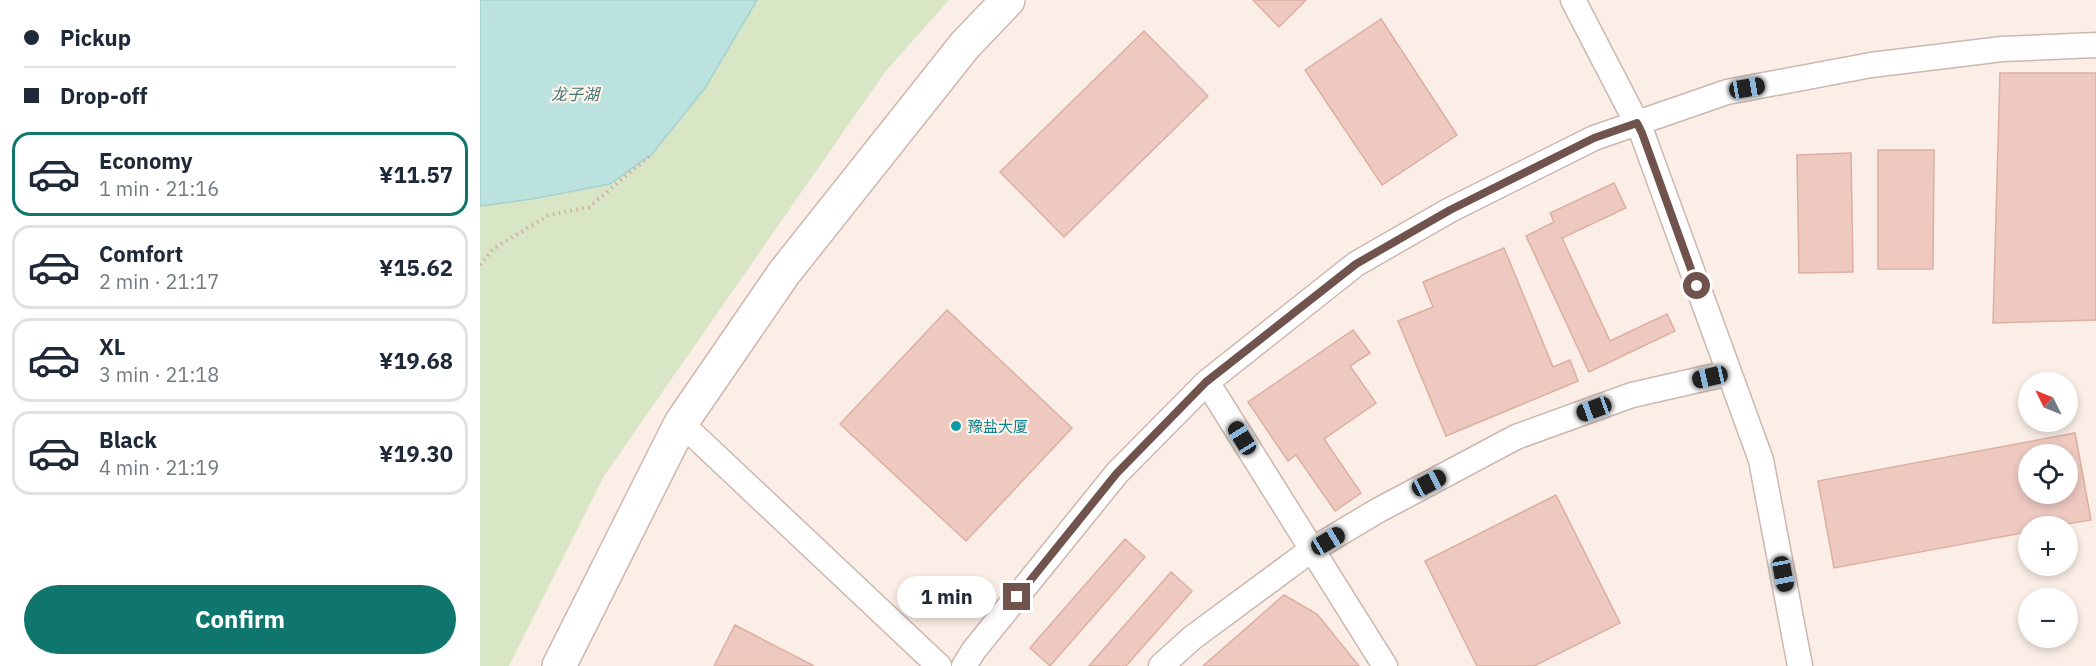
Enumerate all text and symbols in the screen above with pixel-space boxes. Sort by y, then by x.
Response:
text: Pickup [60,23,131,52]
car [1728,76,1766,100]
text: Drop-off [60,81,147,110]
water label: 龙子湖 [551,84,602,104]
text: Economy [99,146,193,175]
icon: car [27,147,81,201]
text: ¥11.57 [379,160,453,189]
text: 1 min · 21:16 [99,175,219,202]
text: Comfort [99,239,183,268]
icon: car [27,240,81,294]
text: ¥15.62 [379,253,453,282]
text: 2 min · 21:17 [99,268,219,295]
route start [1683,272,1710,299]
text: XL [99,332,125,361]
icon: car [27,333,81,387]
text: ¥19.68 [379,346,453,375]
text: 3 min · 21:18 [99,361,219,388]
car [1690,364,1730,390]
north arrow [2018,372,2078,432]
map controls [2018,372,2078,648]
car [1574,394,1614,424]
place label: 豫盐大厦 [968,417,1028,436]
car [1225,418,1259,458]
marker: 豫盐大厦 [949,419,963,433]
text: Black [99,425,157,454]
icon: car [27,426,81,480]
text: ¥19.30 [379,439,453,468]
button: locate [2018,444,2078,504]
text: 4 min · 21:19 [99,454,219,481]
car [1409,467,1449,499]
button: + [2018,516,2078,576]
car [1308,524,1348,558]
car [1771,555,1795,593]
callout: 1 min [897,576,996,618]
text: 1 min [920,583,973,610]
route end [1003,583,1030,610]
button: Confirm [24,585,456,654]
button: − [2018,588,2078,648]

